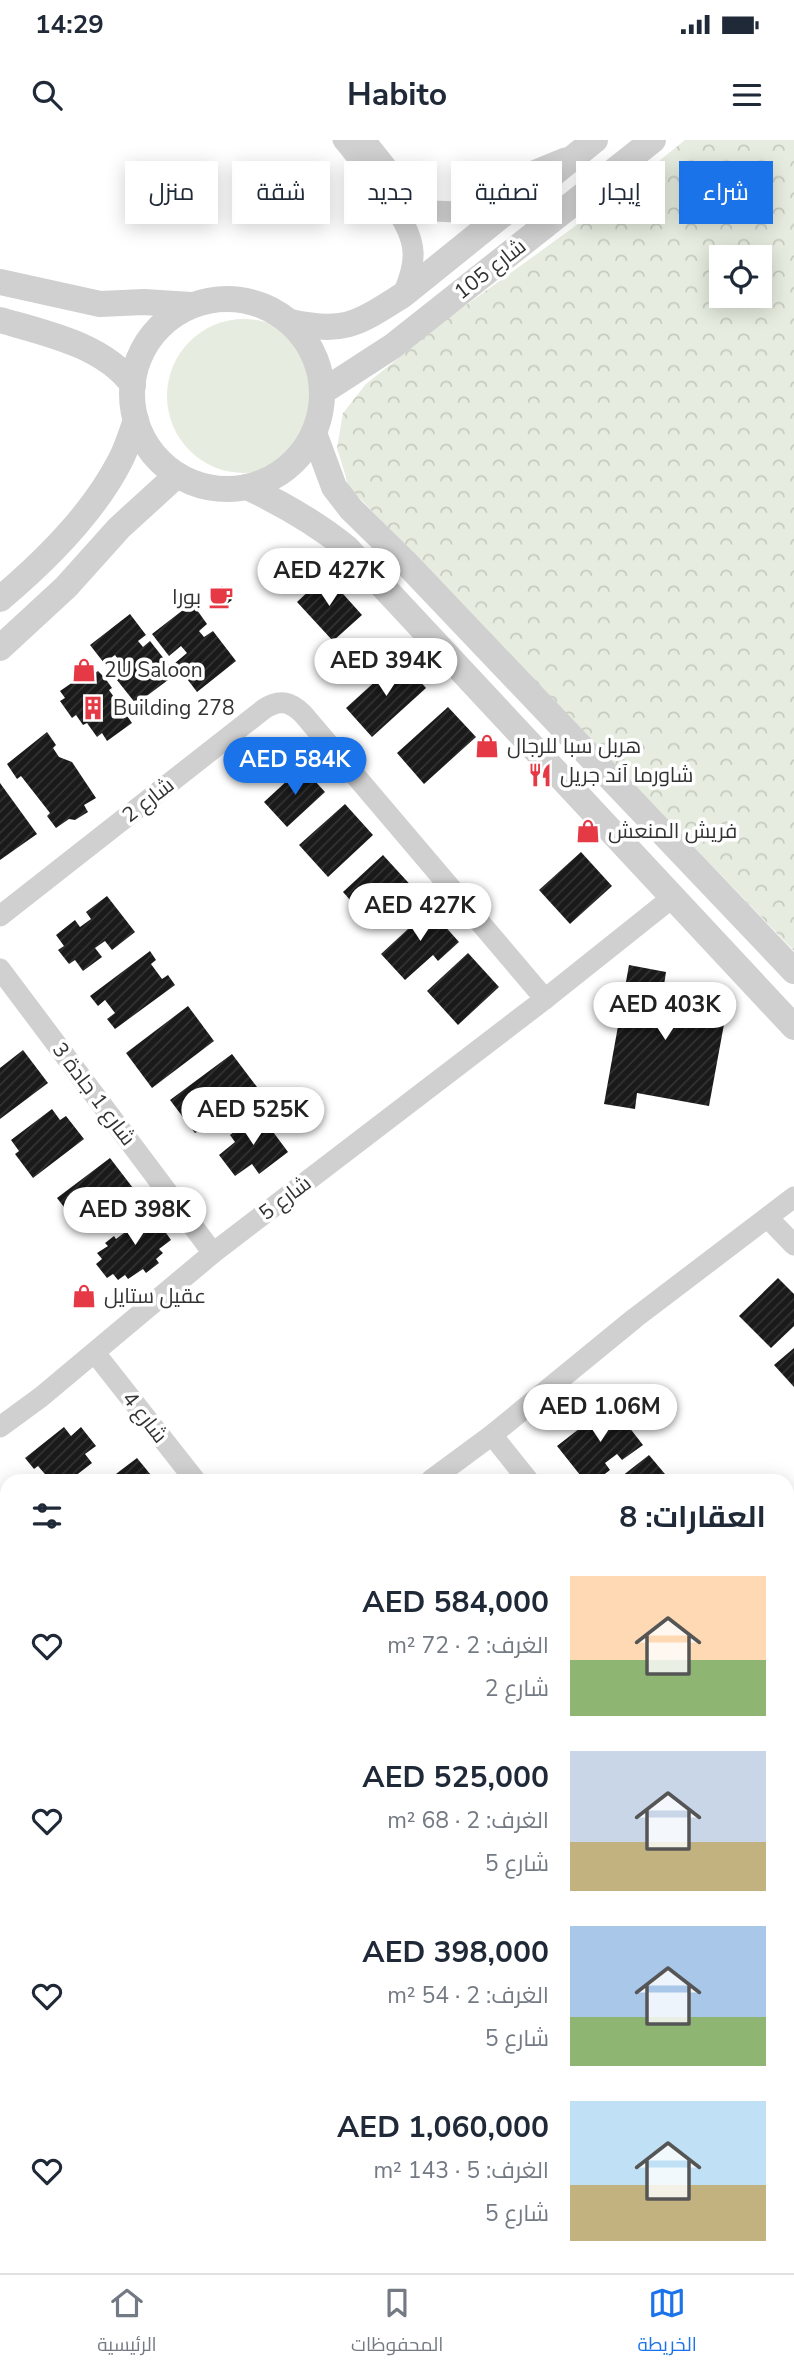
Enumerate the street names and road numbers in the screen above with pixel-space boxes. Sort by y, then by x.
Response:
street label: شارع 105 [448,232,532,306]
street label: شارع 2 [116,771,180,829]
street label: شارع 1 جادة 3 [46,1037,142,1151]
street label: شارع 5 [253,1169,317,1227]
street label: شارع 4 [116,1385,174,1449]

